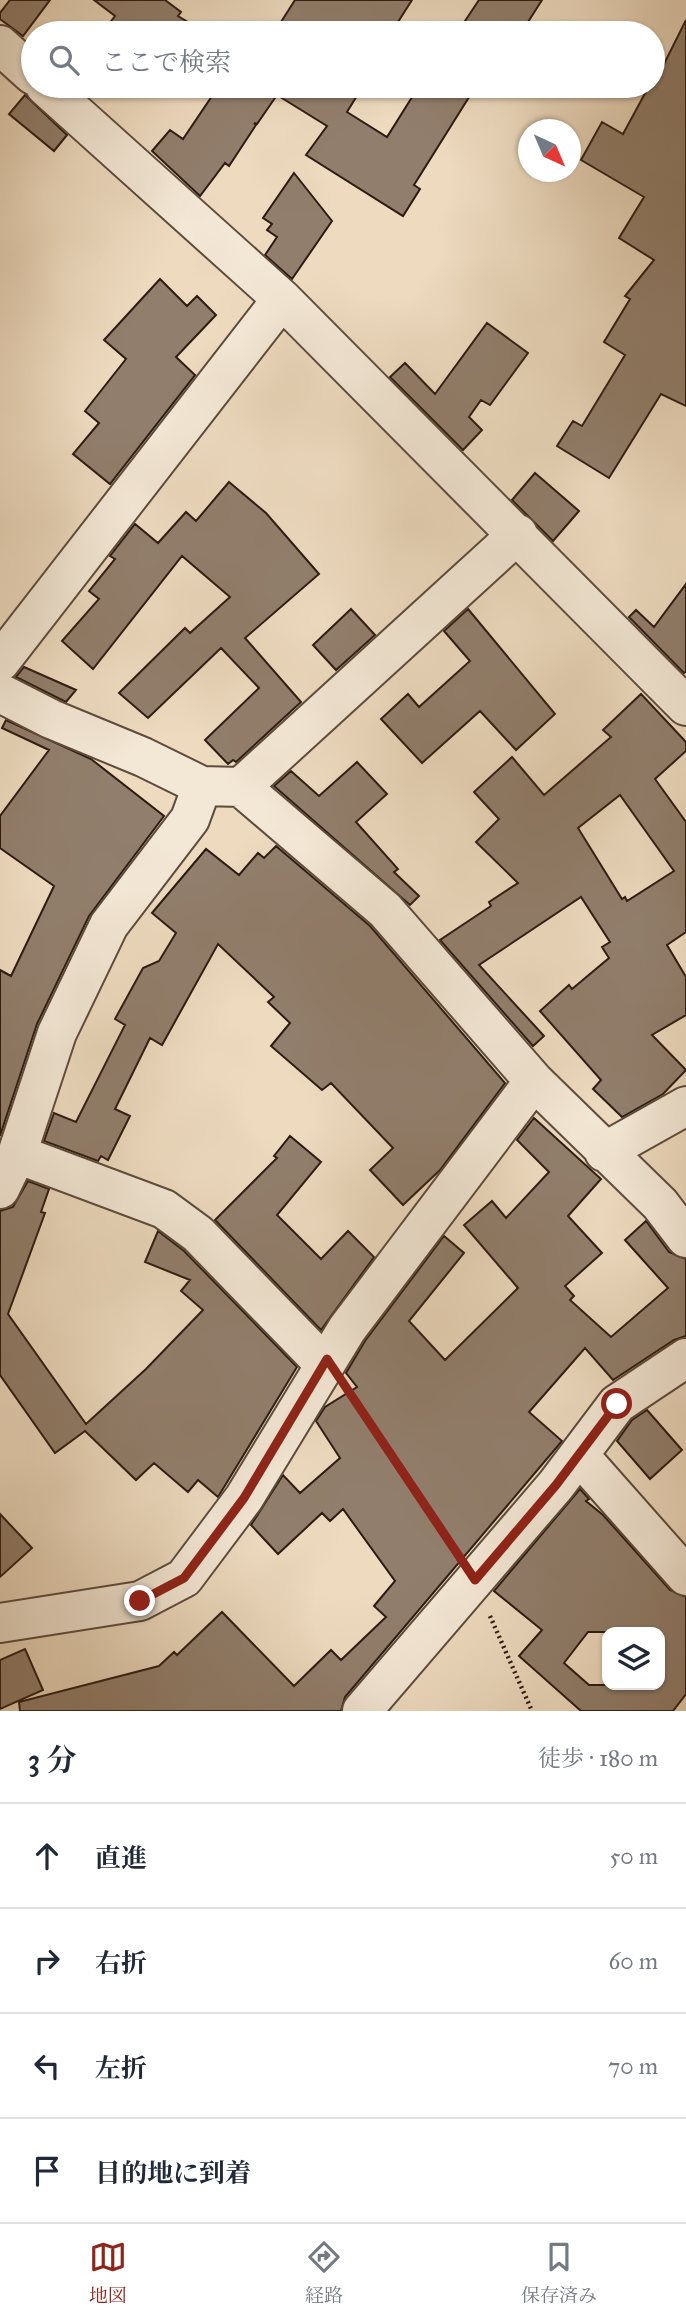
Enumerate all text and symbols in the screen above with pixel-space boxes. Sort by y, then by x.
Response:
search box [21,21,665,98]
icon: search [45,41,83,79]
text: ここで検索 [101,46,231,78]
north arrow [518,119,581,182]
route start [601,1388,632,1419]
route end [124,1585,155,1616]
map controls [602,1627,665,1690]
button: layers [602,1627,665,1690]
text: 3 分 [28,1742,76,1778]
text: 徒歩 · 180 m [538,1744,658,1772]
icon: ahead [28,1837,66,1875]
text: 直進 [95,1842,147,1874]
text: 50 m [610,1842,658,1870]
icon: right [28,1942,66,1980]
text: 右折 [95,1947,147,1979]
text: 60 m [609,1947,658,1975]
icon: left [28,2047,66,2085]
text: 左折 [95,2052,147,2084]
text: 70 m [608,2052,658,2080]
icon: arrive [28,2152,66,2190]
text: 目的地に到着 [95,2157,251,2189]
tab: 地図 [89,2238,127,2307]
tab: 経路 [305,2238,343,2307]
tab: 保存済み [521,2238,597,2307]

